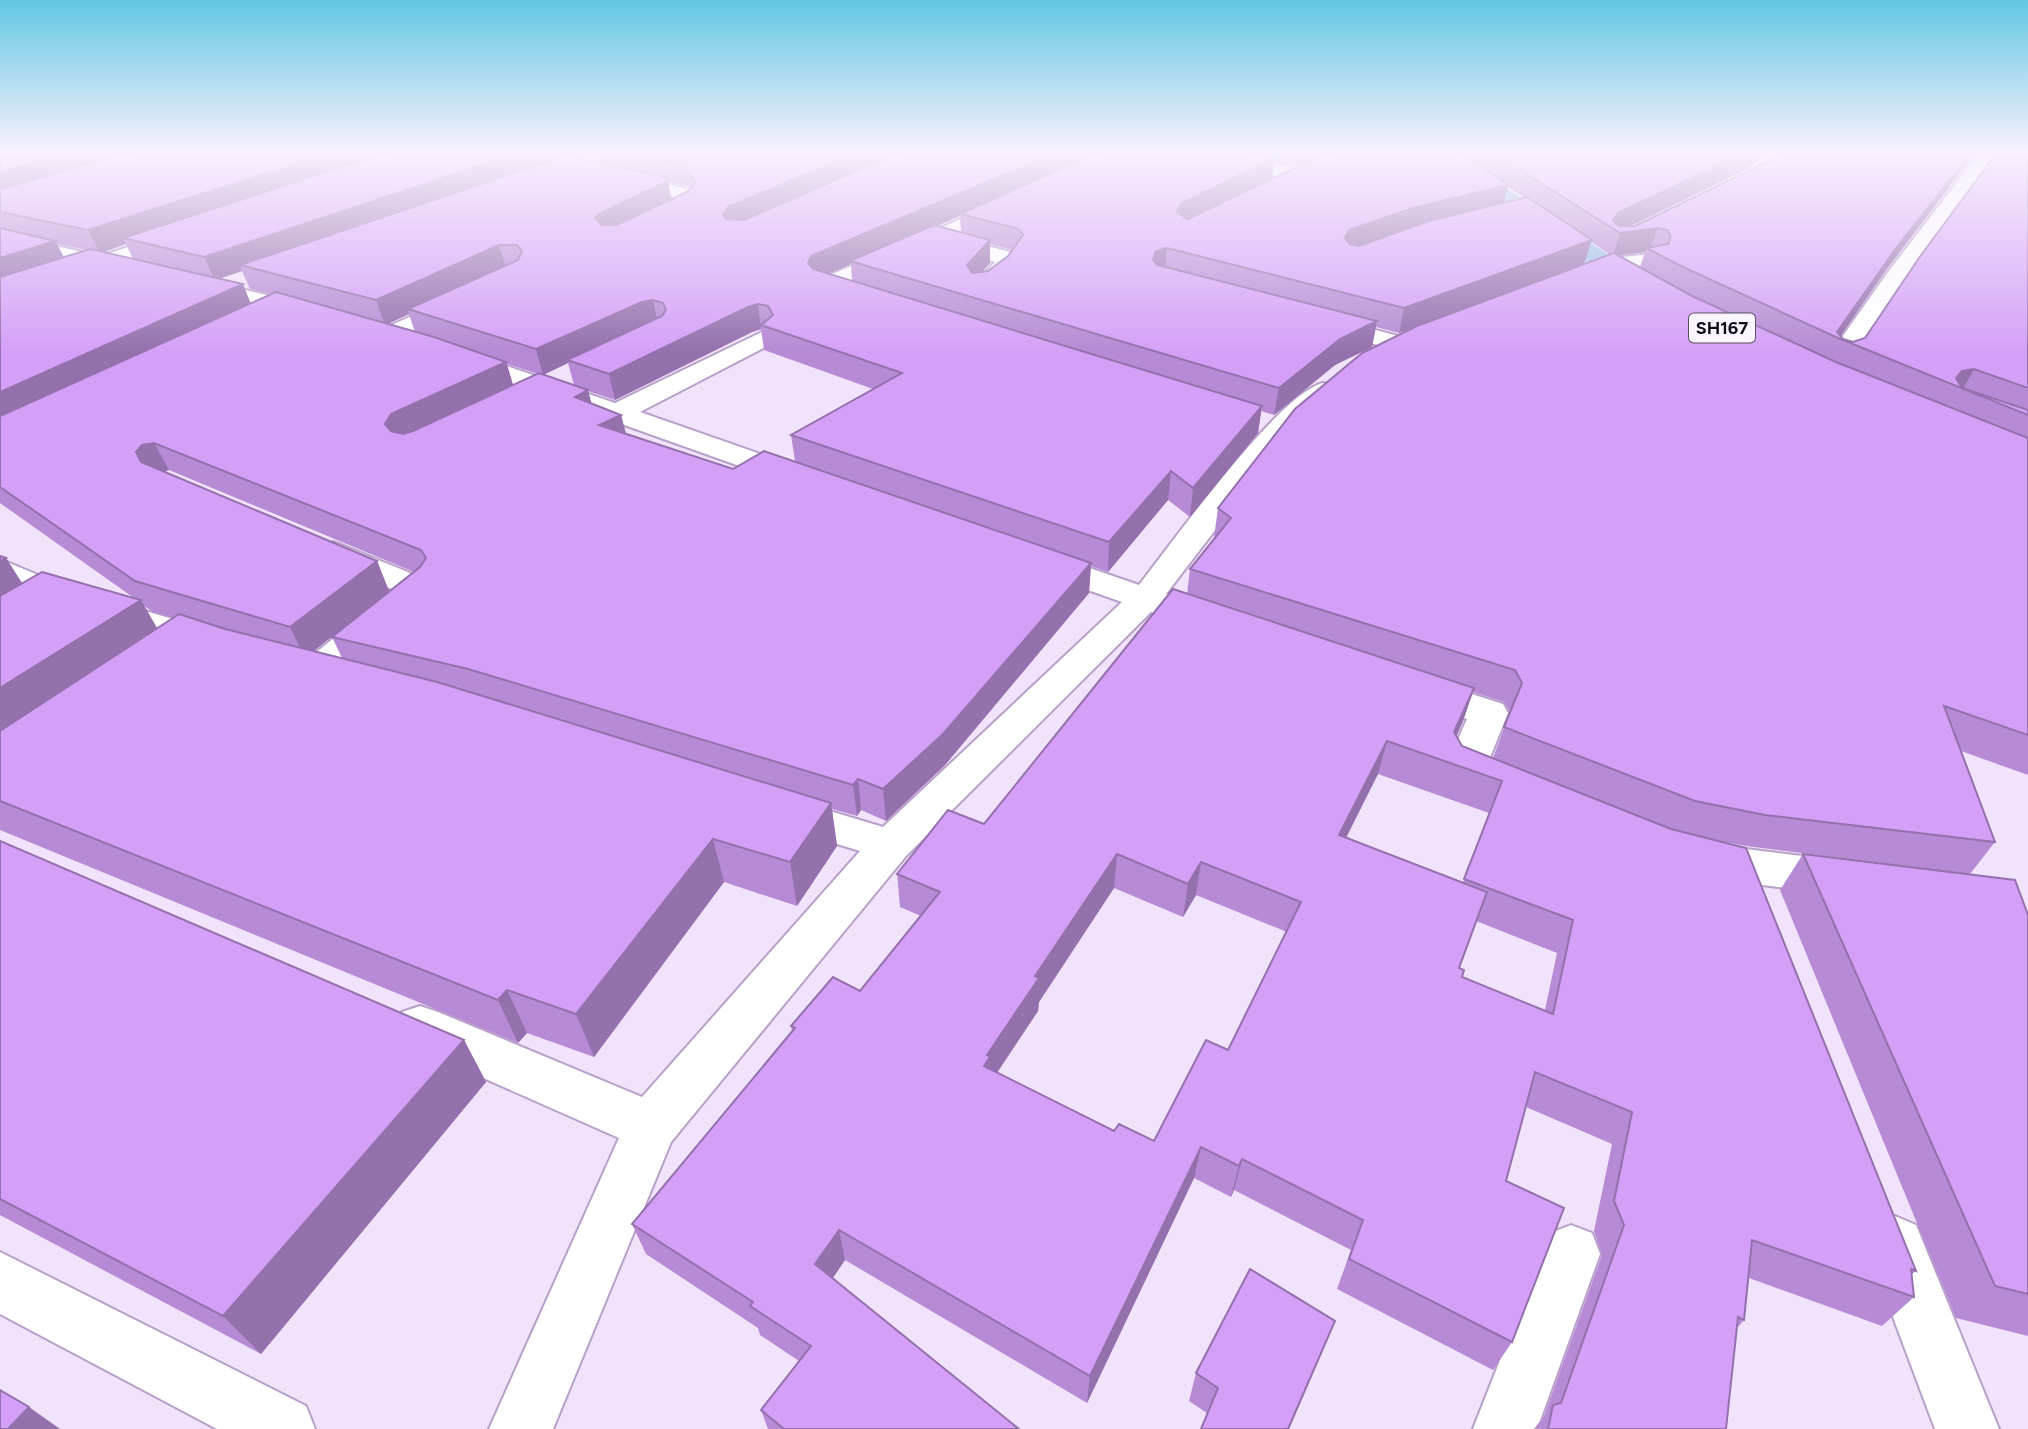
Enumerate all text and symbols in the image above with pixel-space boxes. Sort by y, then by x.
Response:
road number: SH167 [1689,314,1755,342]

